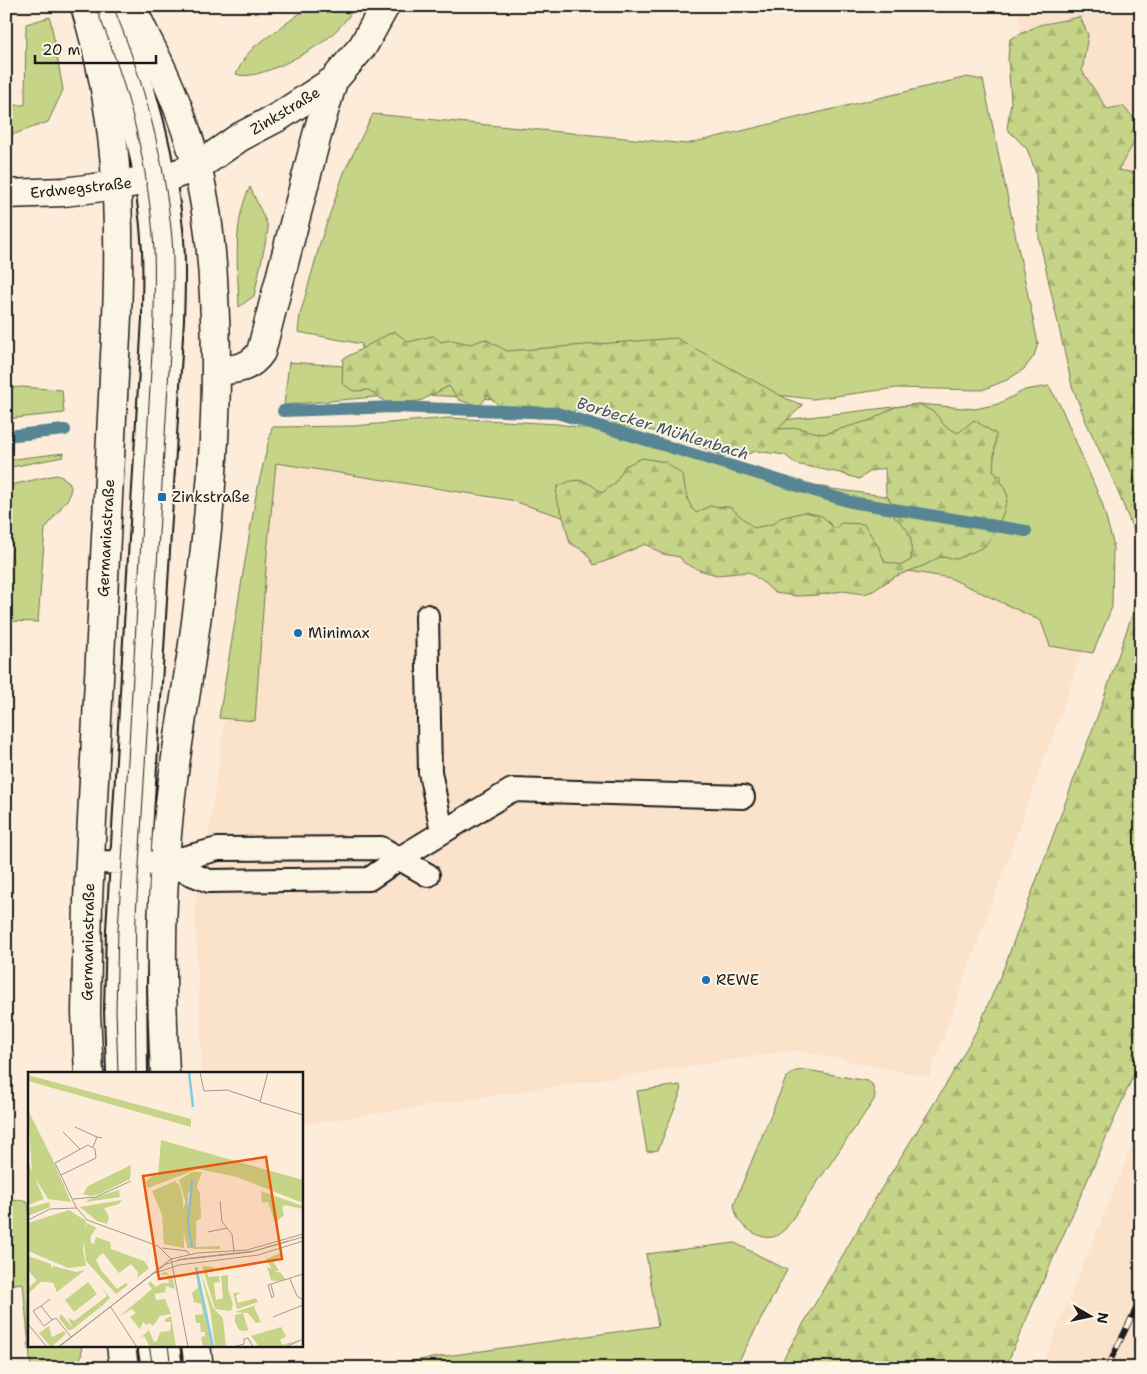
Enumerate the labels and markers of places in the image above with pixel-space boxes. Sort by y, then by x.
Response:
place label: Zinkstraße [172,487,250,507]
marker: Zinkstraße [156,491,168,503]
place label: Minimax [308,623,370,643]
marker: Minimax [292,627,304,639]
place label: REWE [716,970,759,990]
marker: REWE [700,974,712,986]

